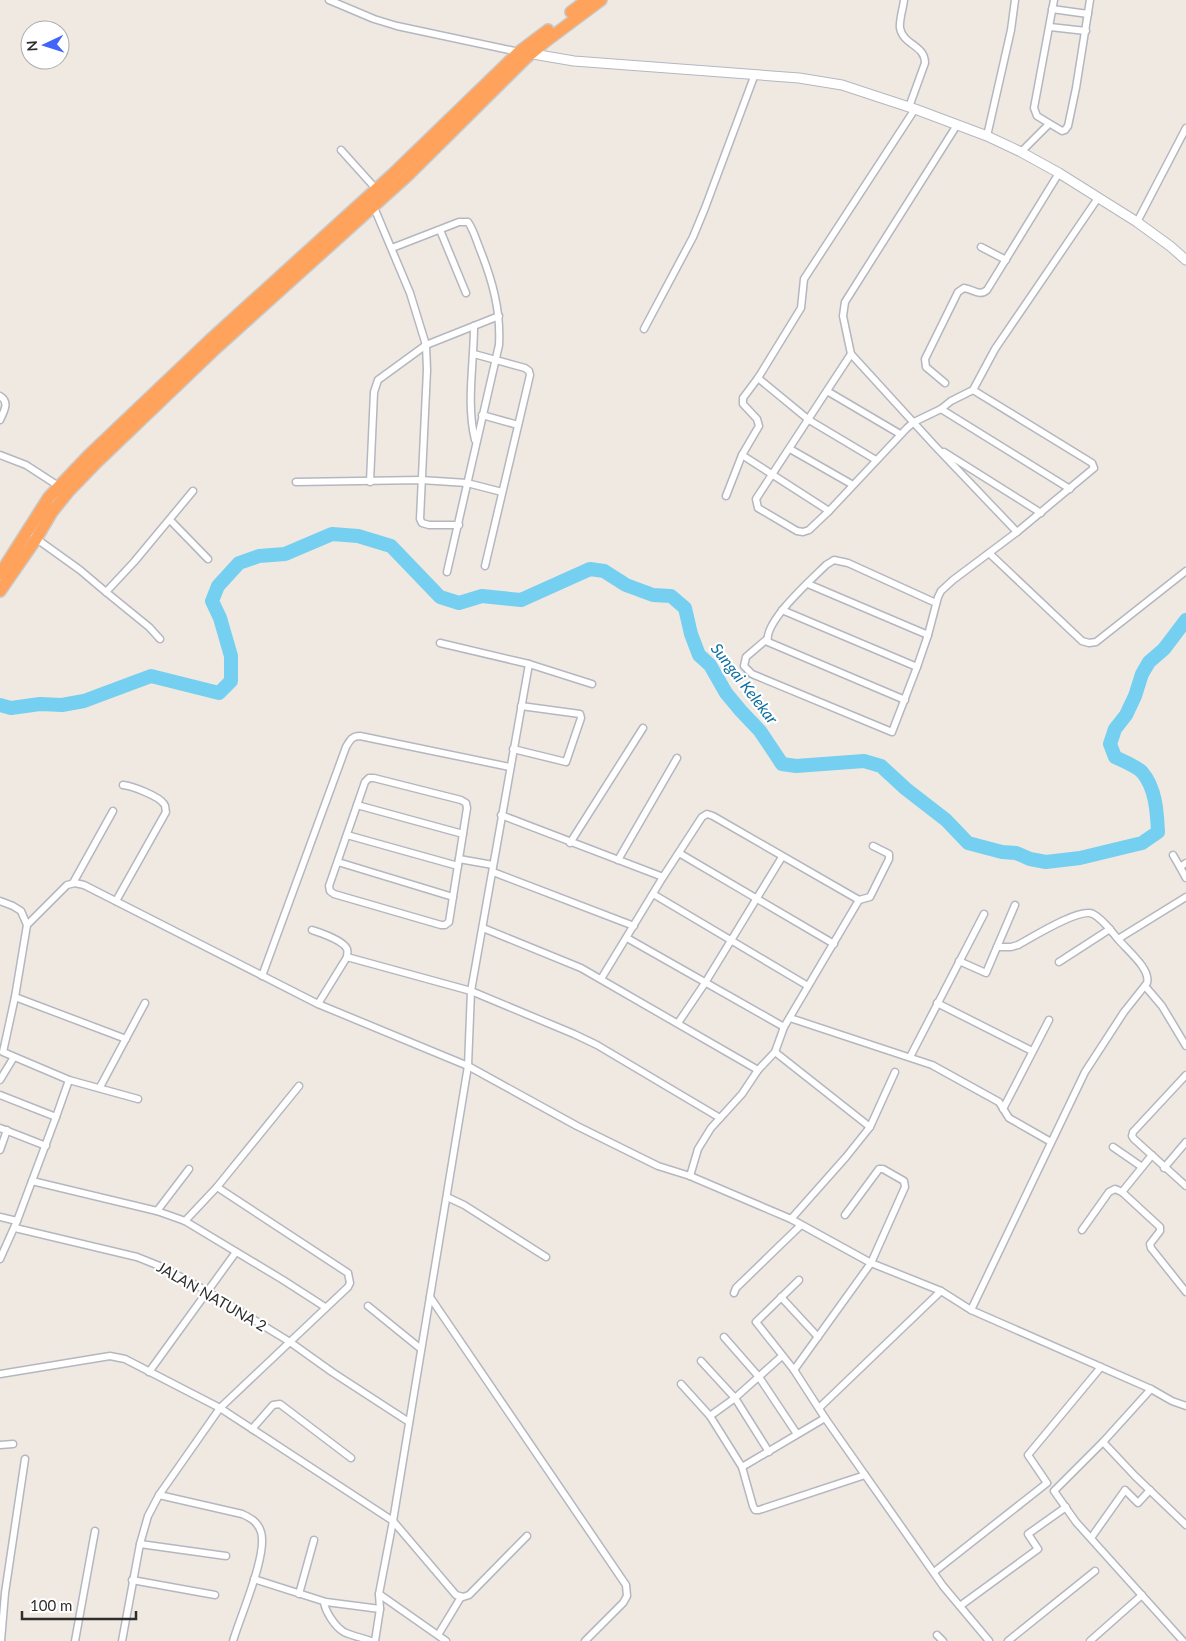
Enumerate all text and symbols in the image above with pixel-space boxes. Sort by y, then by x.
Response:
north arrow [20,20,70,70]
text: N [23,40,40,52]
water label: Sungai Kelekar [708,639,783,728]
street label: JALAN NATUNA 2 [154,1257,270,1335]
scale bar [22,1588,136,1620]
text: 100 m [30,1596,72,1614]

